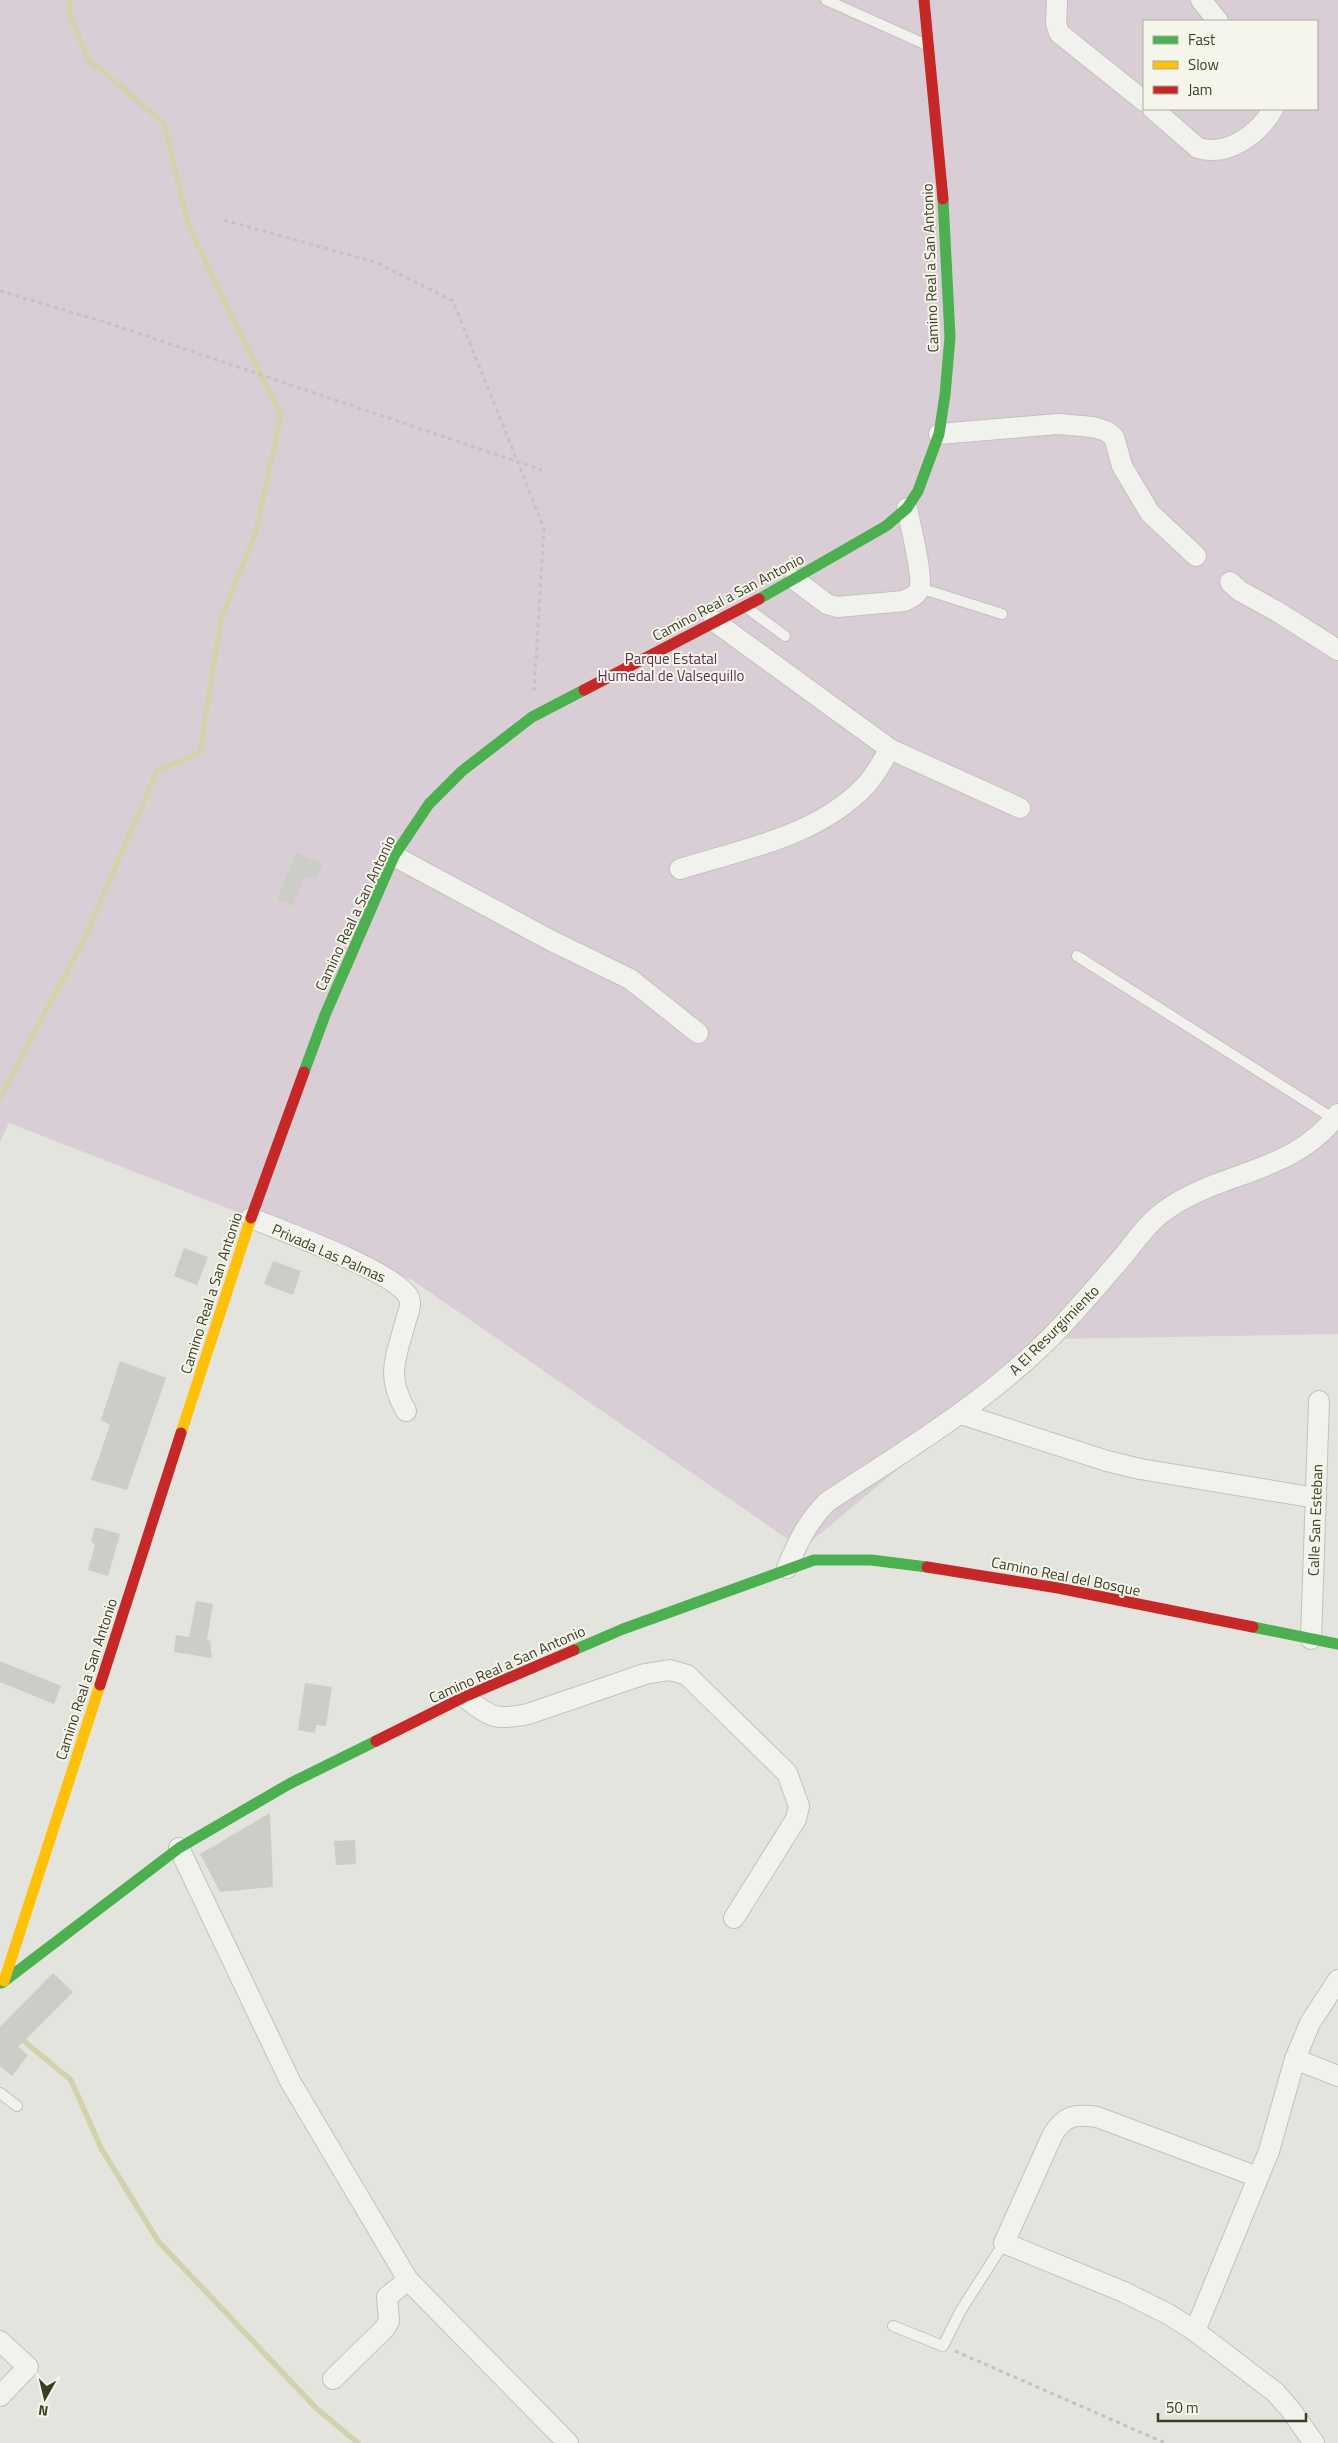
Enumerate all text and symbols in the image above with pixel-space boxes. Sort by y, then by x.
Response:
legend [1143,20,1318,110]
text: Fast [1188,28,1216,51]
text: Slow [1188,53,1219,76]
text: Jam [1188,78,1212,101]
street label: Camino Real a San Antonio [916,183,944,353]
street label: Camino Real a San Antonio [648,547,808,647]
park label: Parque Estatal Humedal de Valsequillo [597,647,745,687]
street label: Camino Real a San Antonio [309,832,401,994]
street label: Camino Real a San Antonio [174,1209,248,1377]
street label: Privada Las Palmas [268,1218,390,1288]
street label: A El Resurgimiento [1004,1280,1104,1380]
street label: Calle San Esteban [1302,1464,1328,1576]
street label: Camino Real del Bosque [989,1550,1143,1602]
street label: Camino Real a San Antonio [49,1595,123,1763]
street label: Camino Real a San Antonio [425,1619,589,1709]
north arrow [20,2373,70,2423]
scale bar [1158,2390,1306,2422]
text: 50 m [1166,2396,1199,2419]
text: N [37,2400,49,2422]

